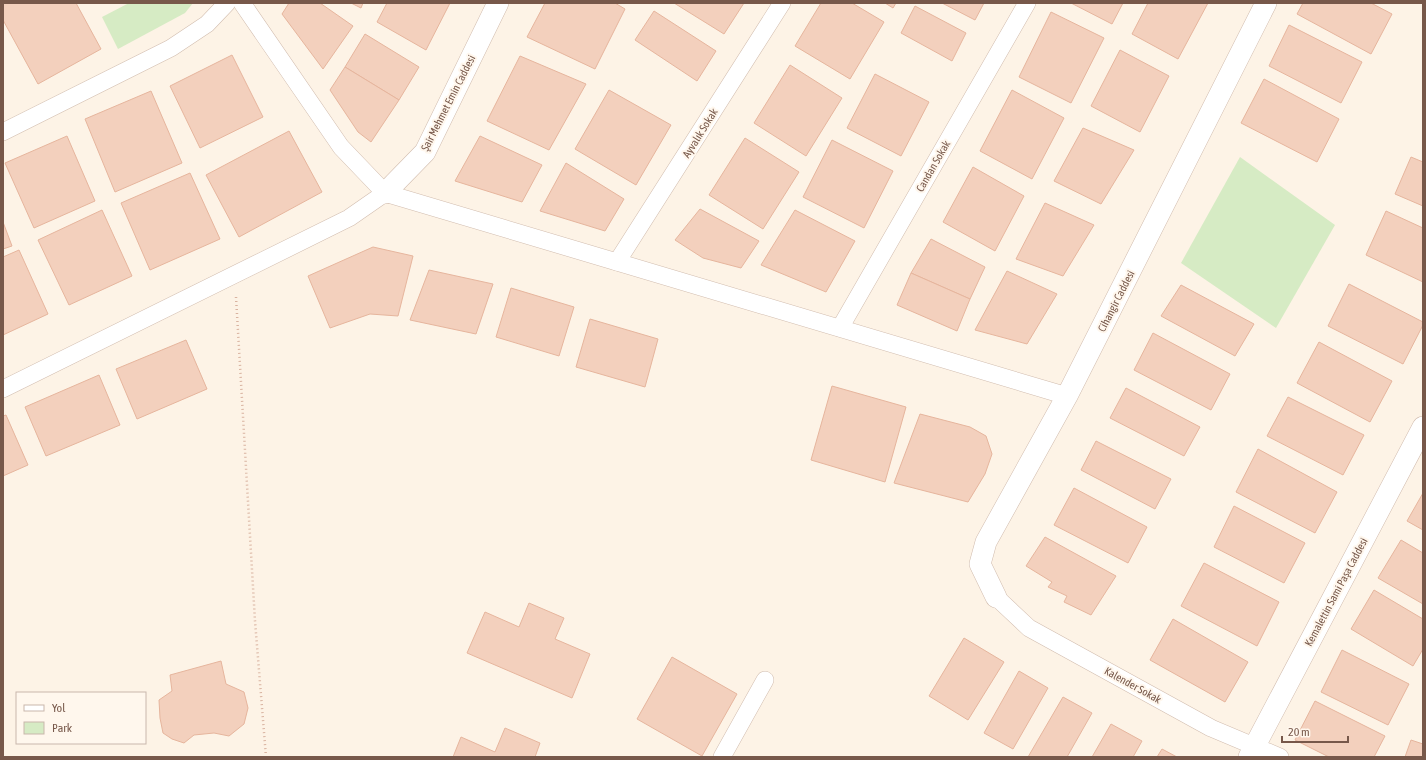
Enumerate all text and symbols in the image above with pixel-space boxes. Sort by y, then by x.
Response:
street label: Şair Mehmet Emin Caddesi [419,53,477,153]
street label: Ayvalık Sokak [680,106,720,160]
street label: Candan Sokak [914,138,953,194]
street label: Cihangir Caddesi [1095,268,1137,334]
street label: Kemalettin Sami Paşa Caddesi [1302,536,1370,648]
street label: Kalender Sokak [1103,664,1164,706]
legend [16,692,146,744]
text: Yol [52,701,66,715]
scale bar [1282,718,1348,744]
text: Park [52,721,73,735]
text: 20 m [1288,725,1310,739]

